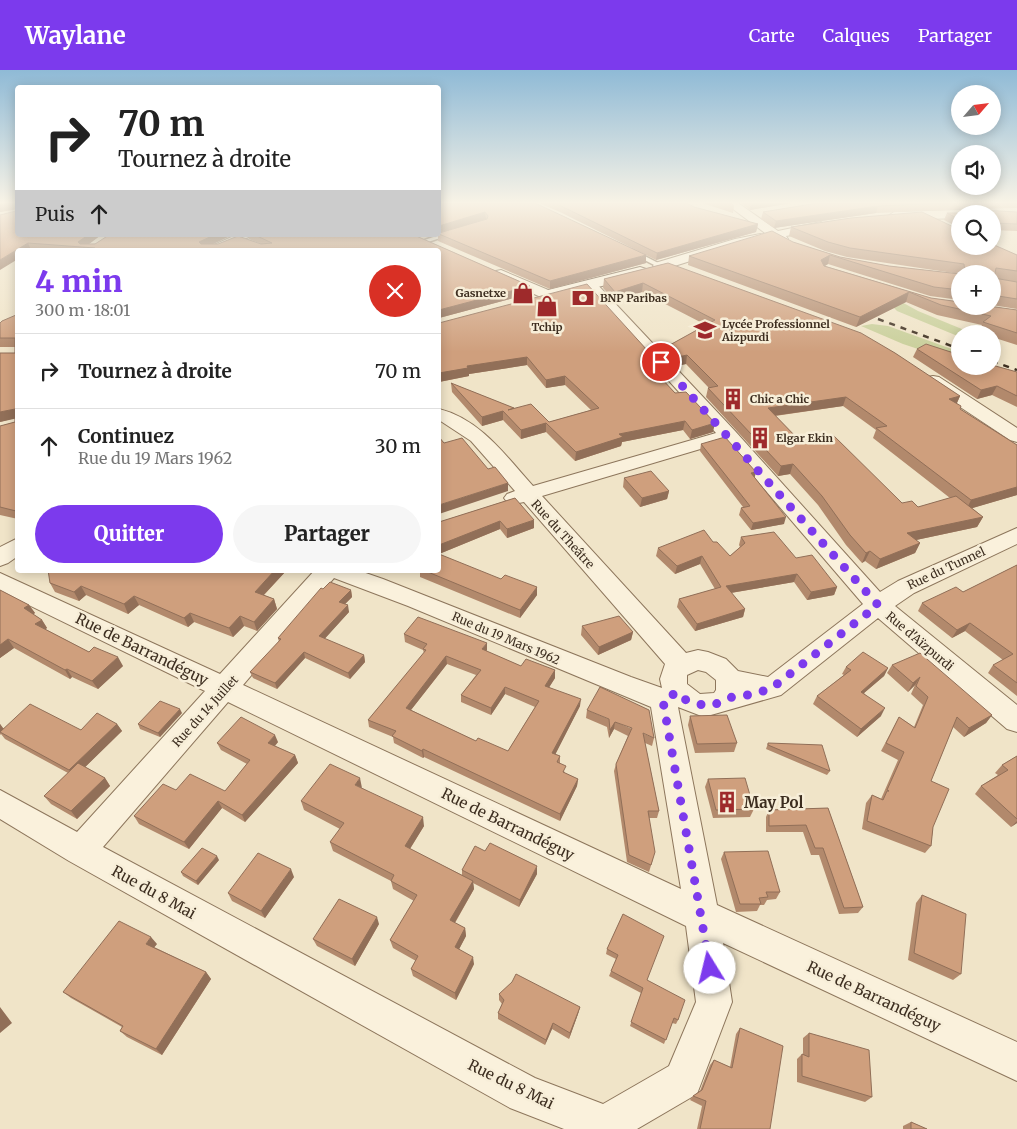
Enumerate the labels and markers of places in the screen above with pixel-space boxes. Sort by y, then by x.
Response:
shop icon: Gasnetxe [510,280,536,306]
bank icon: BNP Paribas [570,285,596,311]
place label: Gasnetxe [456,286,506,300]
place label: BNP Paribas [600,291,667,305]
shop icon: Tchip [534,293,560,319]
school or university icon: Lycée Professionnel Aizpurdi [692,317,718,343]
place label: Lycée Professionnel Aizpurdi [721,317,830,344]
place label: Tchip [532,320,562,334]
pin [640,341,682,383]
building icon: Chic a Chic [720,386,746,412]
place label: Chic a Chic [750,392,809,406]
building icon: Elgar Ekin [747,425,773,451]
place label: Elgar Ekin [776,431,834,445]
building icon: May Pol [714,789,740,815]
place label: May Pol [744,793,803,812]

